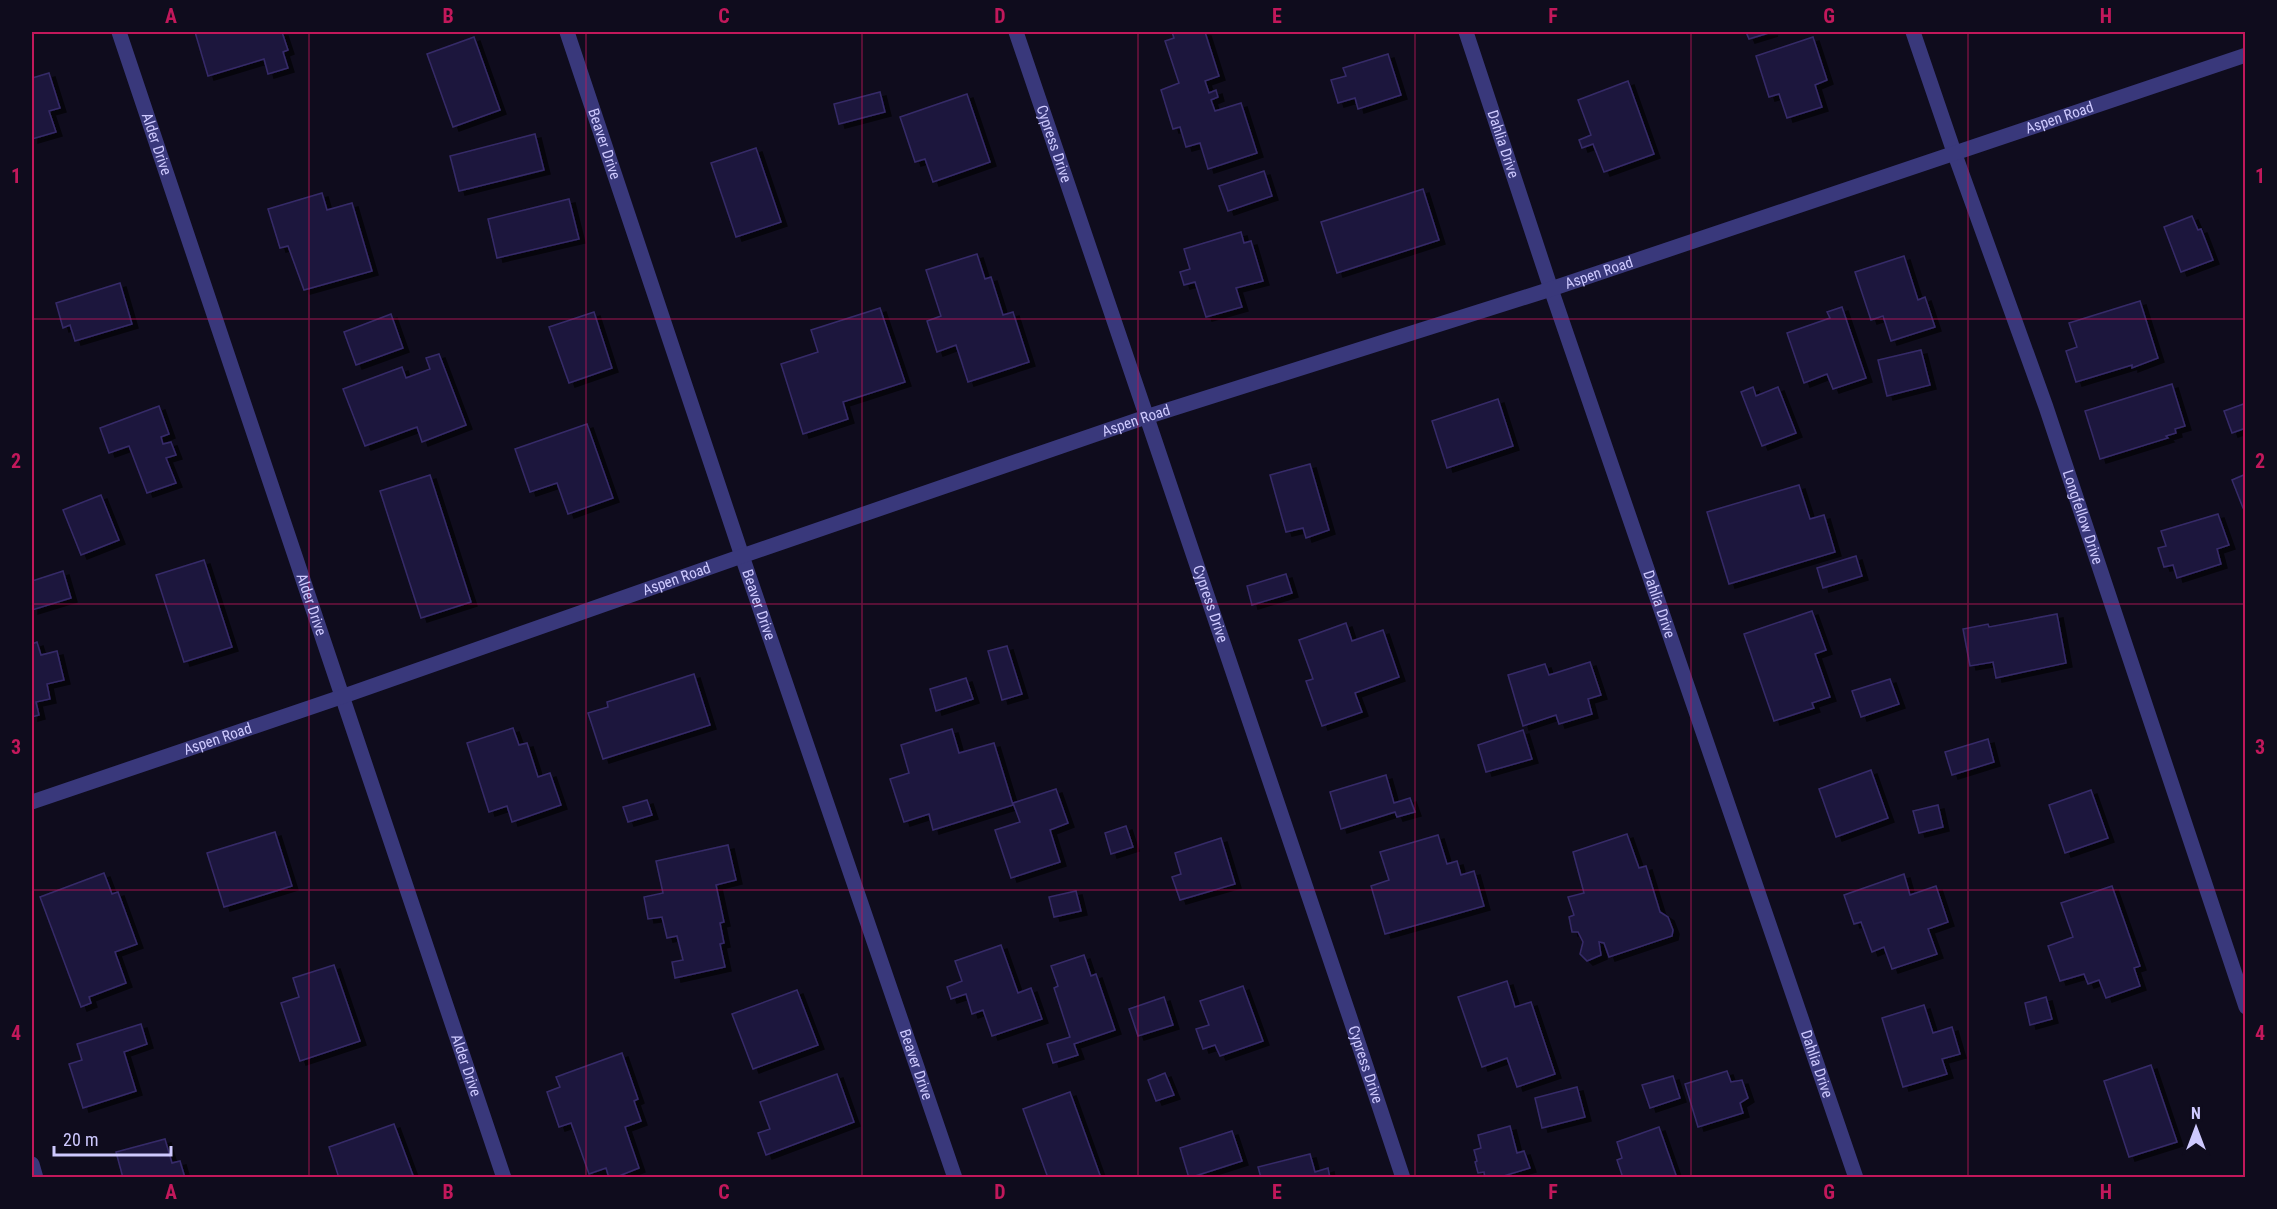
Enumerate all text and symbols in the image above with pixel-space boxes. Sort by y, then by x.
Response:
text: A [165,4,177,28]
text: B [442,4,454,28]
text: C [718,4,730,28]
text: D [994,4,1006,28]
text: E [1272,4,1282,28]
text: F [1548,4,1558,28]
text: G [1823,4,1835,28]
text: H [2100,4,2112,28]
street label: Aspen Road [2023,98,2096,138]
street label: Cypress Drive [1032,103,1075,185]
street label: Beaver Drive [584,106,625,182]
street label: Dahlia Drive [1483,108,1523,180]
street label: Alder Drive [138,110,175,177]
text: 1 [11,164,21,188]
text: 1 [2255,164,2265,188]
street label: Aspen Road [1563,253,1635,293]
street label: Aspen Road [1100,401,1172,440]
text: 2 [11,449,21,473]
text: 2 [2255,449,2265,473]
street label: Longfellow Drive [2059,468,2107,567]
street label: Aspen Road [640,559,713,599]
street label: Cypress Drive [1189,563,1232,645]
street label: Beaver Drive [738,567,779,643]
street label: Dahlia Drive [1639,568,1679,641]
street label: Alder Drive [293,571,330,638]
street label: Aspen Road [181,719,254,759]
text: 3 [11,735,21,759]
text: 3 [2255,735,2265,759]
text: 4 [11,1021,21,1045]
text: 4 [2255,1021,2265,1045]
street label: Cypress Drive [1344,1023,1387,1106]
street label: Beaver Drive [896,1027,937,1102]
street label: Dahlia Drive [1797,1028,1837,1100]
street label: Alder Drive [447,1032,485,1099]
north arrow [2166,1098,2226,1158]
text: N [2191,1104,2201,1123]
scale bar [54,1119,171,1157]
text: 20 m [63,1129,98,1150]
text: A [165,1180,177,1204]
text: B [442,1180,454,1204]
text: C [718,1180,730,1204]
text: D [994,1180,1006,1204]
text: E [1272,1180,1282,1204]
text: F [1548,1180,1558,1204]
text: G [1823,1180,1835,1204]
text: H [2100,1180,2112,1204]

